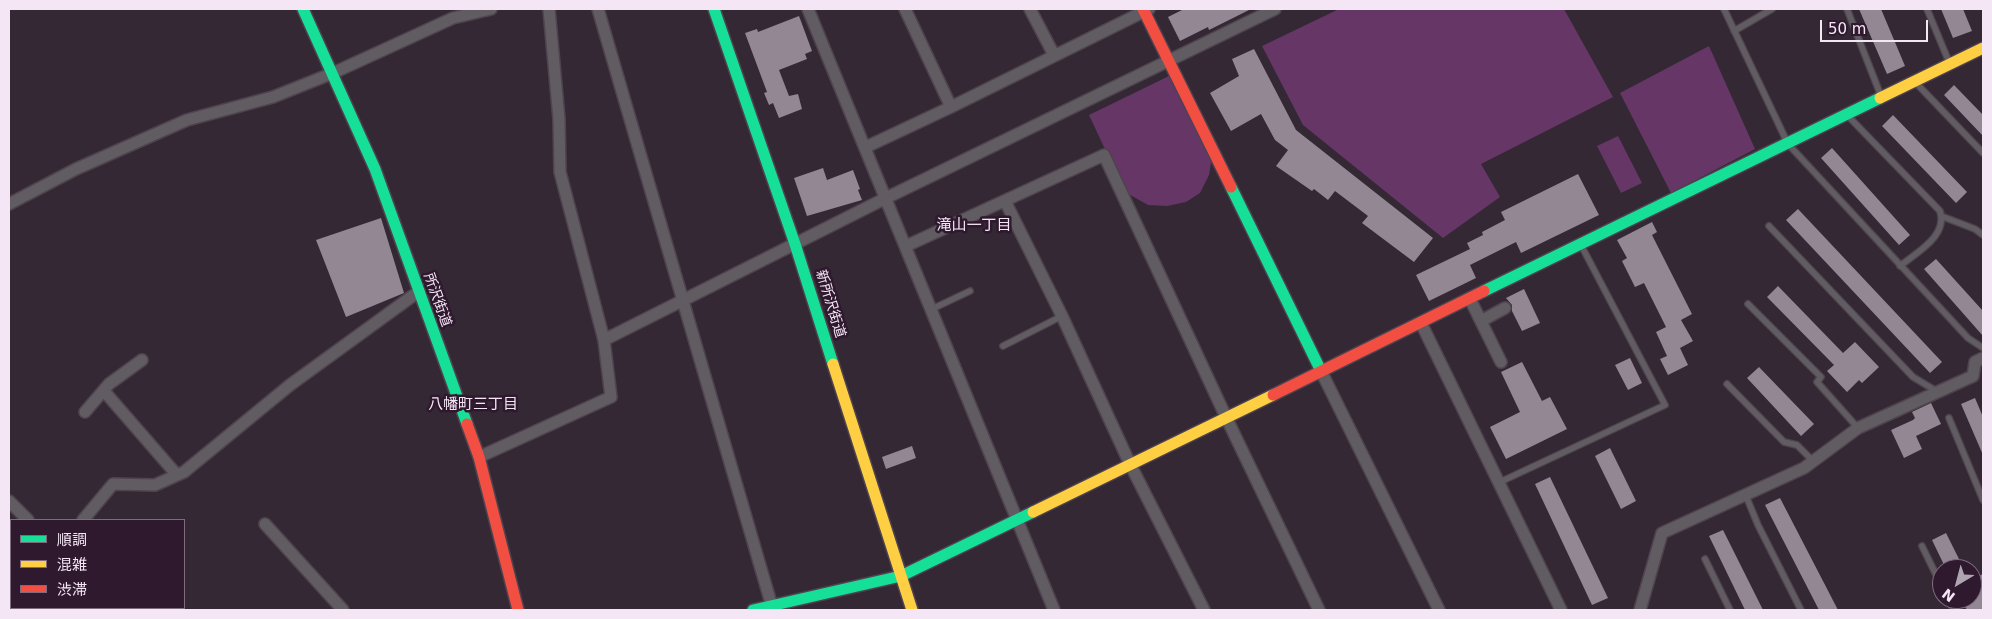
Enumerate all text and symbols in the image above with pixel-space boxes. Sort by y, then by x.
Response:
scale bar [1822,10,1930,42]
text: 50 m [1828,20,1866,38]
district label: 滝山一丁目 [937,217,1011,235]
street label: 新所沢街道 [812,268,848,340]
street label: 所沢街道 [420,271,454,329]
district label: 八幡町三丁目 [428,396,518,414]
legend [10,519,185,609]
text: 順調 [57,531,87,549]
text: 混雑 [57,556,87,574]
north arrow [1932,559,1982,609]
text: 渋滞 [57,581,87,599]
text: N [1939,585,1958,605]

